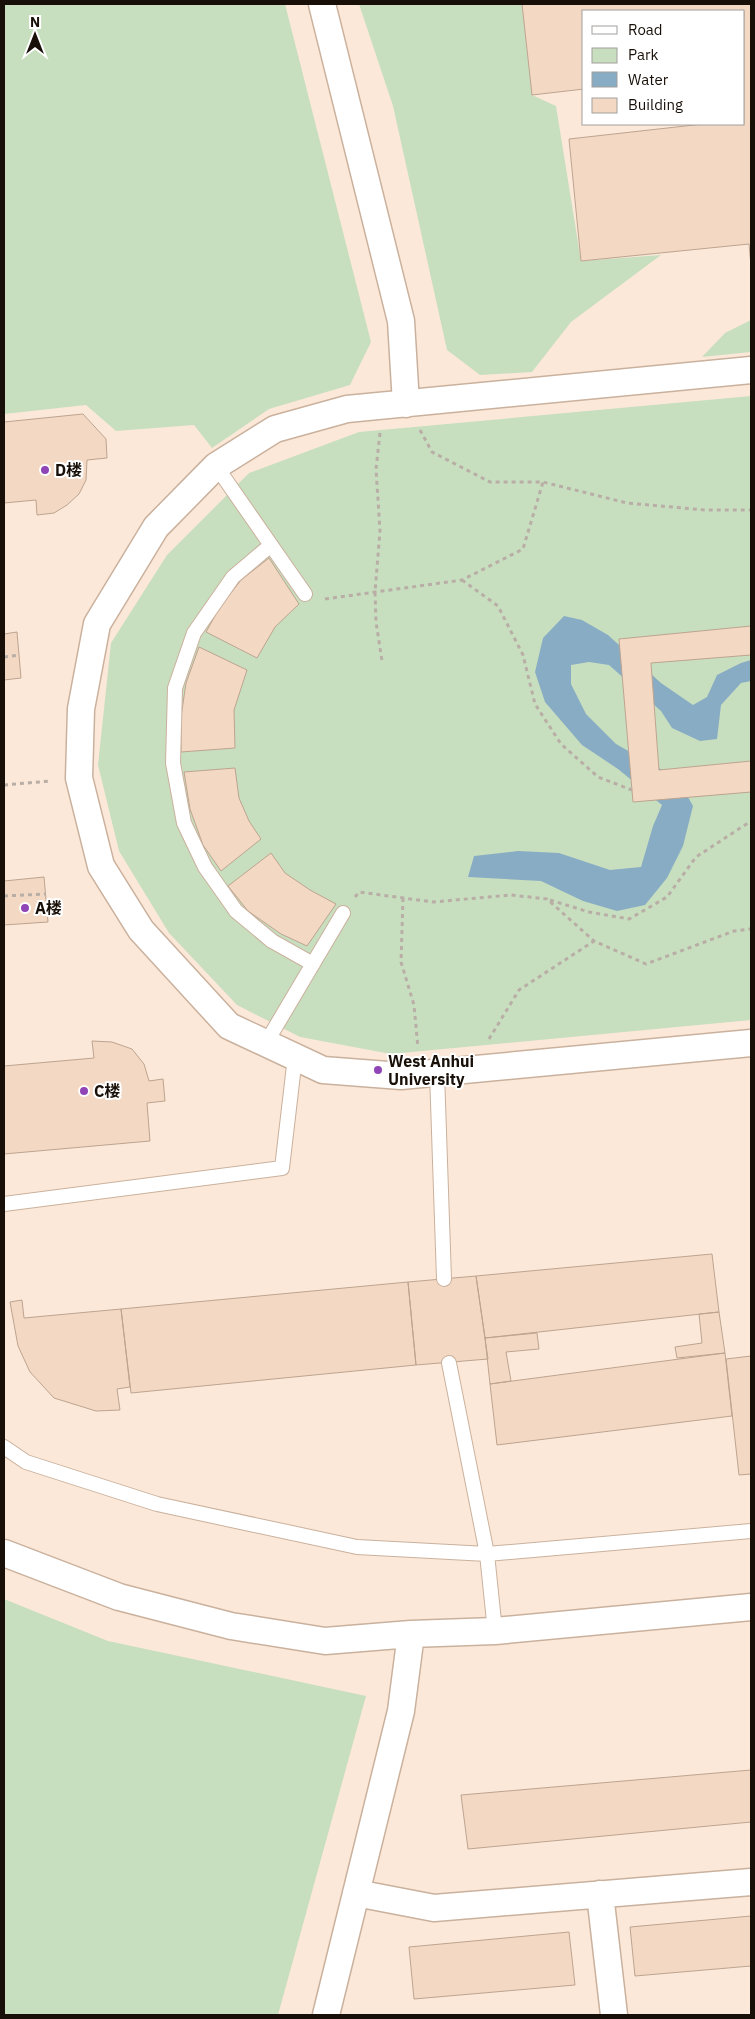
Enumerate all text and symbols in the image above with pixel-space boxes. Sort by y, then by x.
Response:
north arrow [10,10,60,60]
legend [582,10,745,125]
text: N [30,13,40,31]
text: Road [628,20,663,39]
text: Park [628,45,658,64]
text: Water [628,70,669,89]
text: Building [628,95,683,114]
place label: D楼 [55,460,82,480]
marker: D楼 [39,464,51,476]
place label: A楼 [35,898,62,918]
marker: A楼 [19,902,31,914]
place label: West Anhui University [388,1051,474,1089]
marker: West Anhui University [372,1064,384,1076]
place label: C楼 [94,1081,120,1101]
marker: C楼 [78,1085,90,1097]

